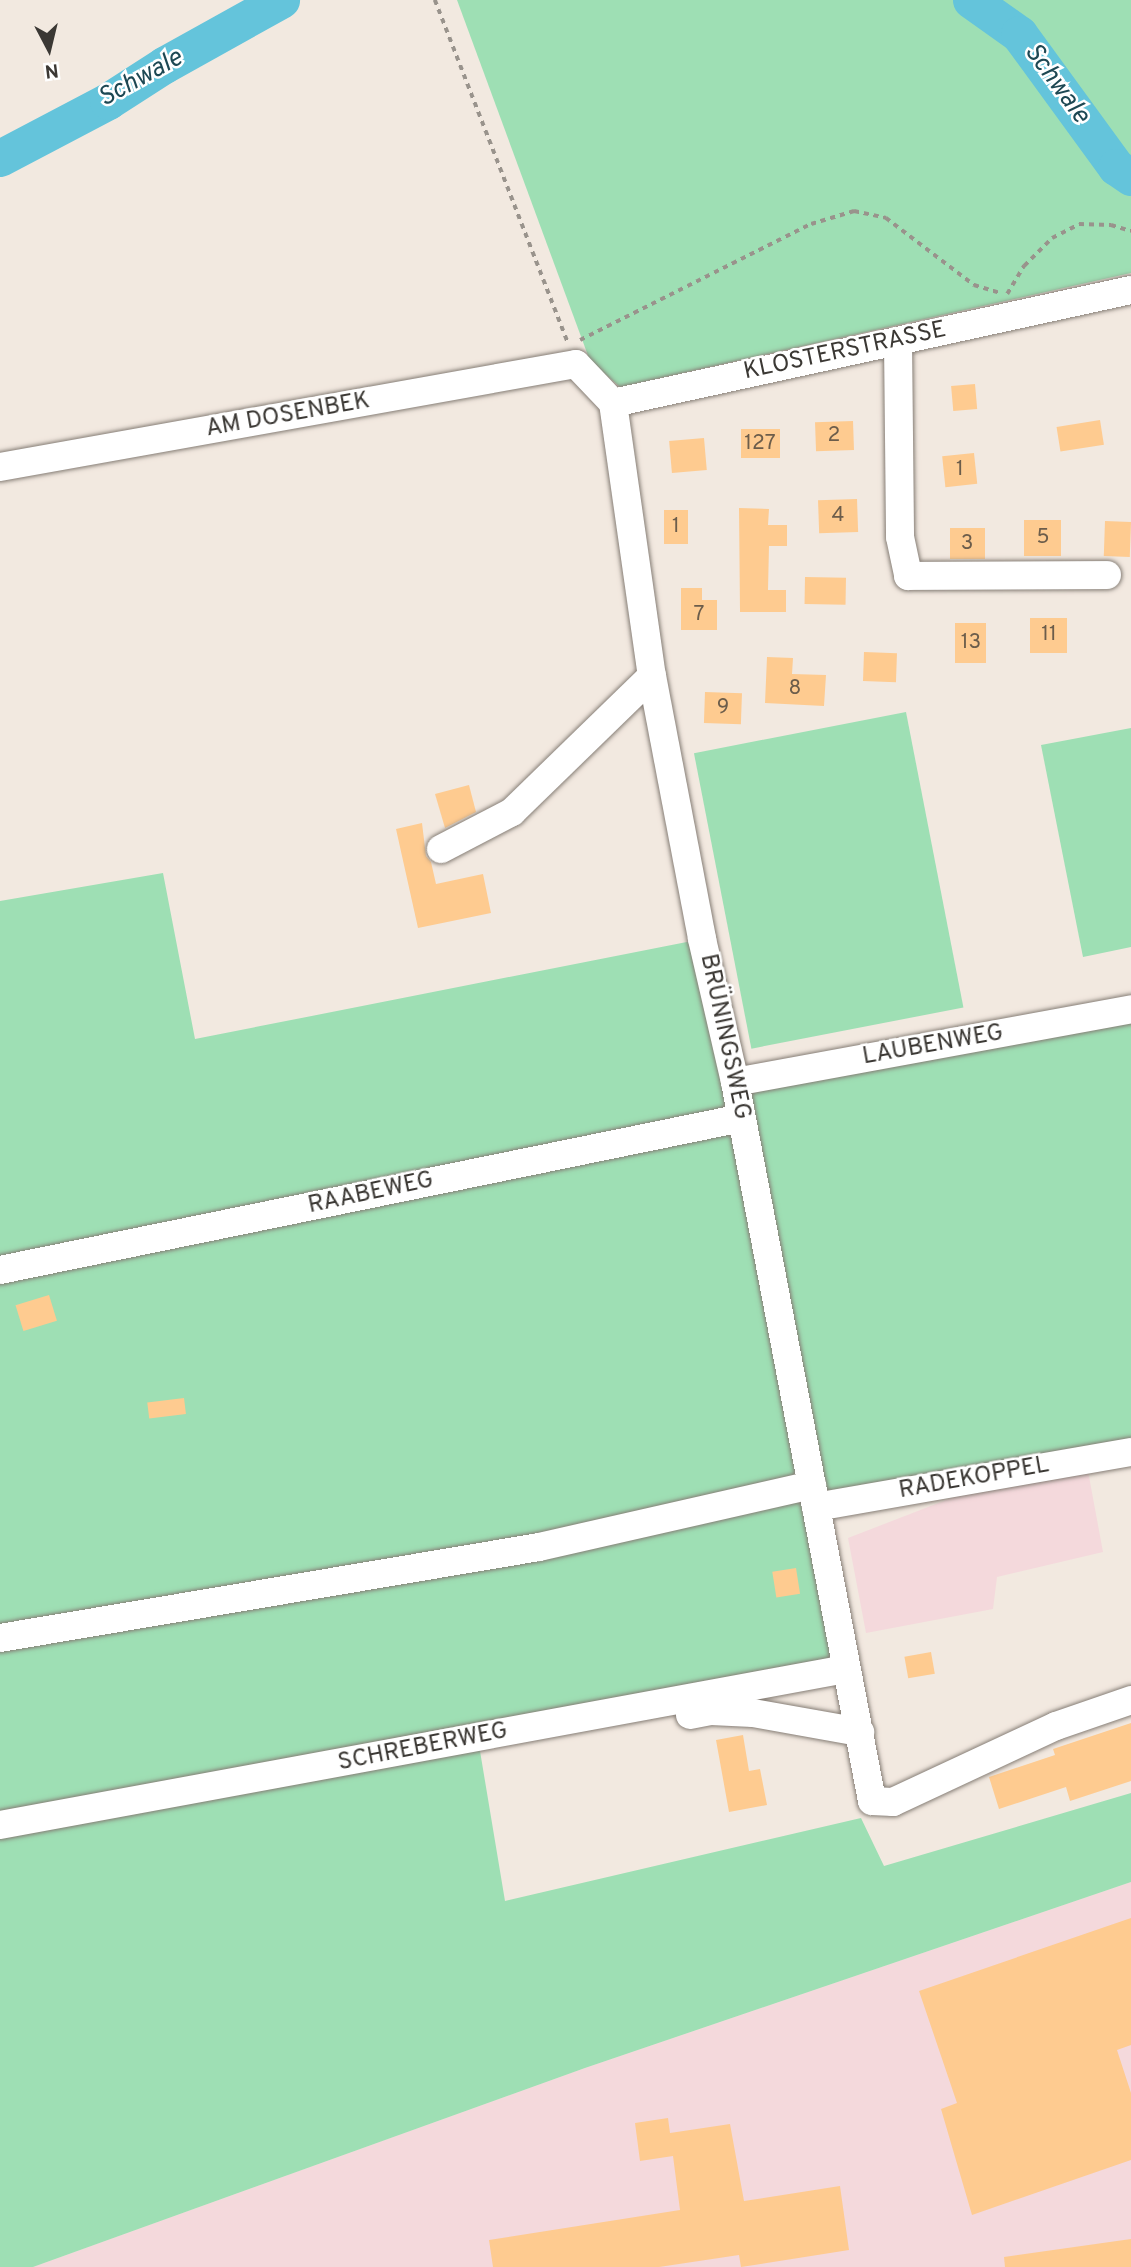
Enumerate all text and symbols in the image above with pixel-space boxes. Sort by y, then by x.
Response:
north arrow [14,14,84,84]
water label: Schwale [1016,38,1096,130]
water label: Schwale [93,43,189,115]
text: N [43,57,60,83]
street label: KLOSTERSTRASSE [741,316,949,388]
street label: AM DOSENBEK [204,387,372,445]
house number: 2 [828,423,840,449]
house number: 127 [744,431,776,457]
house number: 1 [956,457,964,483]
house number: 4 [831,503,845,529]
house number: 1 [672,514,680,540]
house number: 5 [1036,525,1050,551]
house number: 3 [961,531,973,557]
house number: 7 [694,602,704,628]
house number: 11 [1041,622,1057,648]
house number: 13 [961,630,981,656]
house number: 8 [789,676,801,702]
house number: 9 [717,695,729,721]
street label: BRÜNINGSWEG [692,951,756,1123]
street label: LAUBENWEG [860,1019,1006,1073]
street label: RAABEWEG [306,1167,436,1221]
street label: RADEKOPPEL [897,1452,1051,1506]
street label: SCHREBERWEG [336,1717,510,1779]

